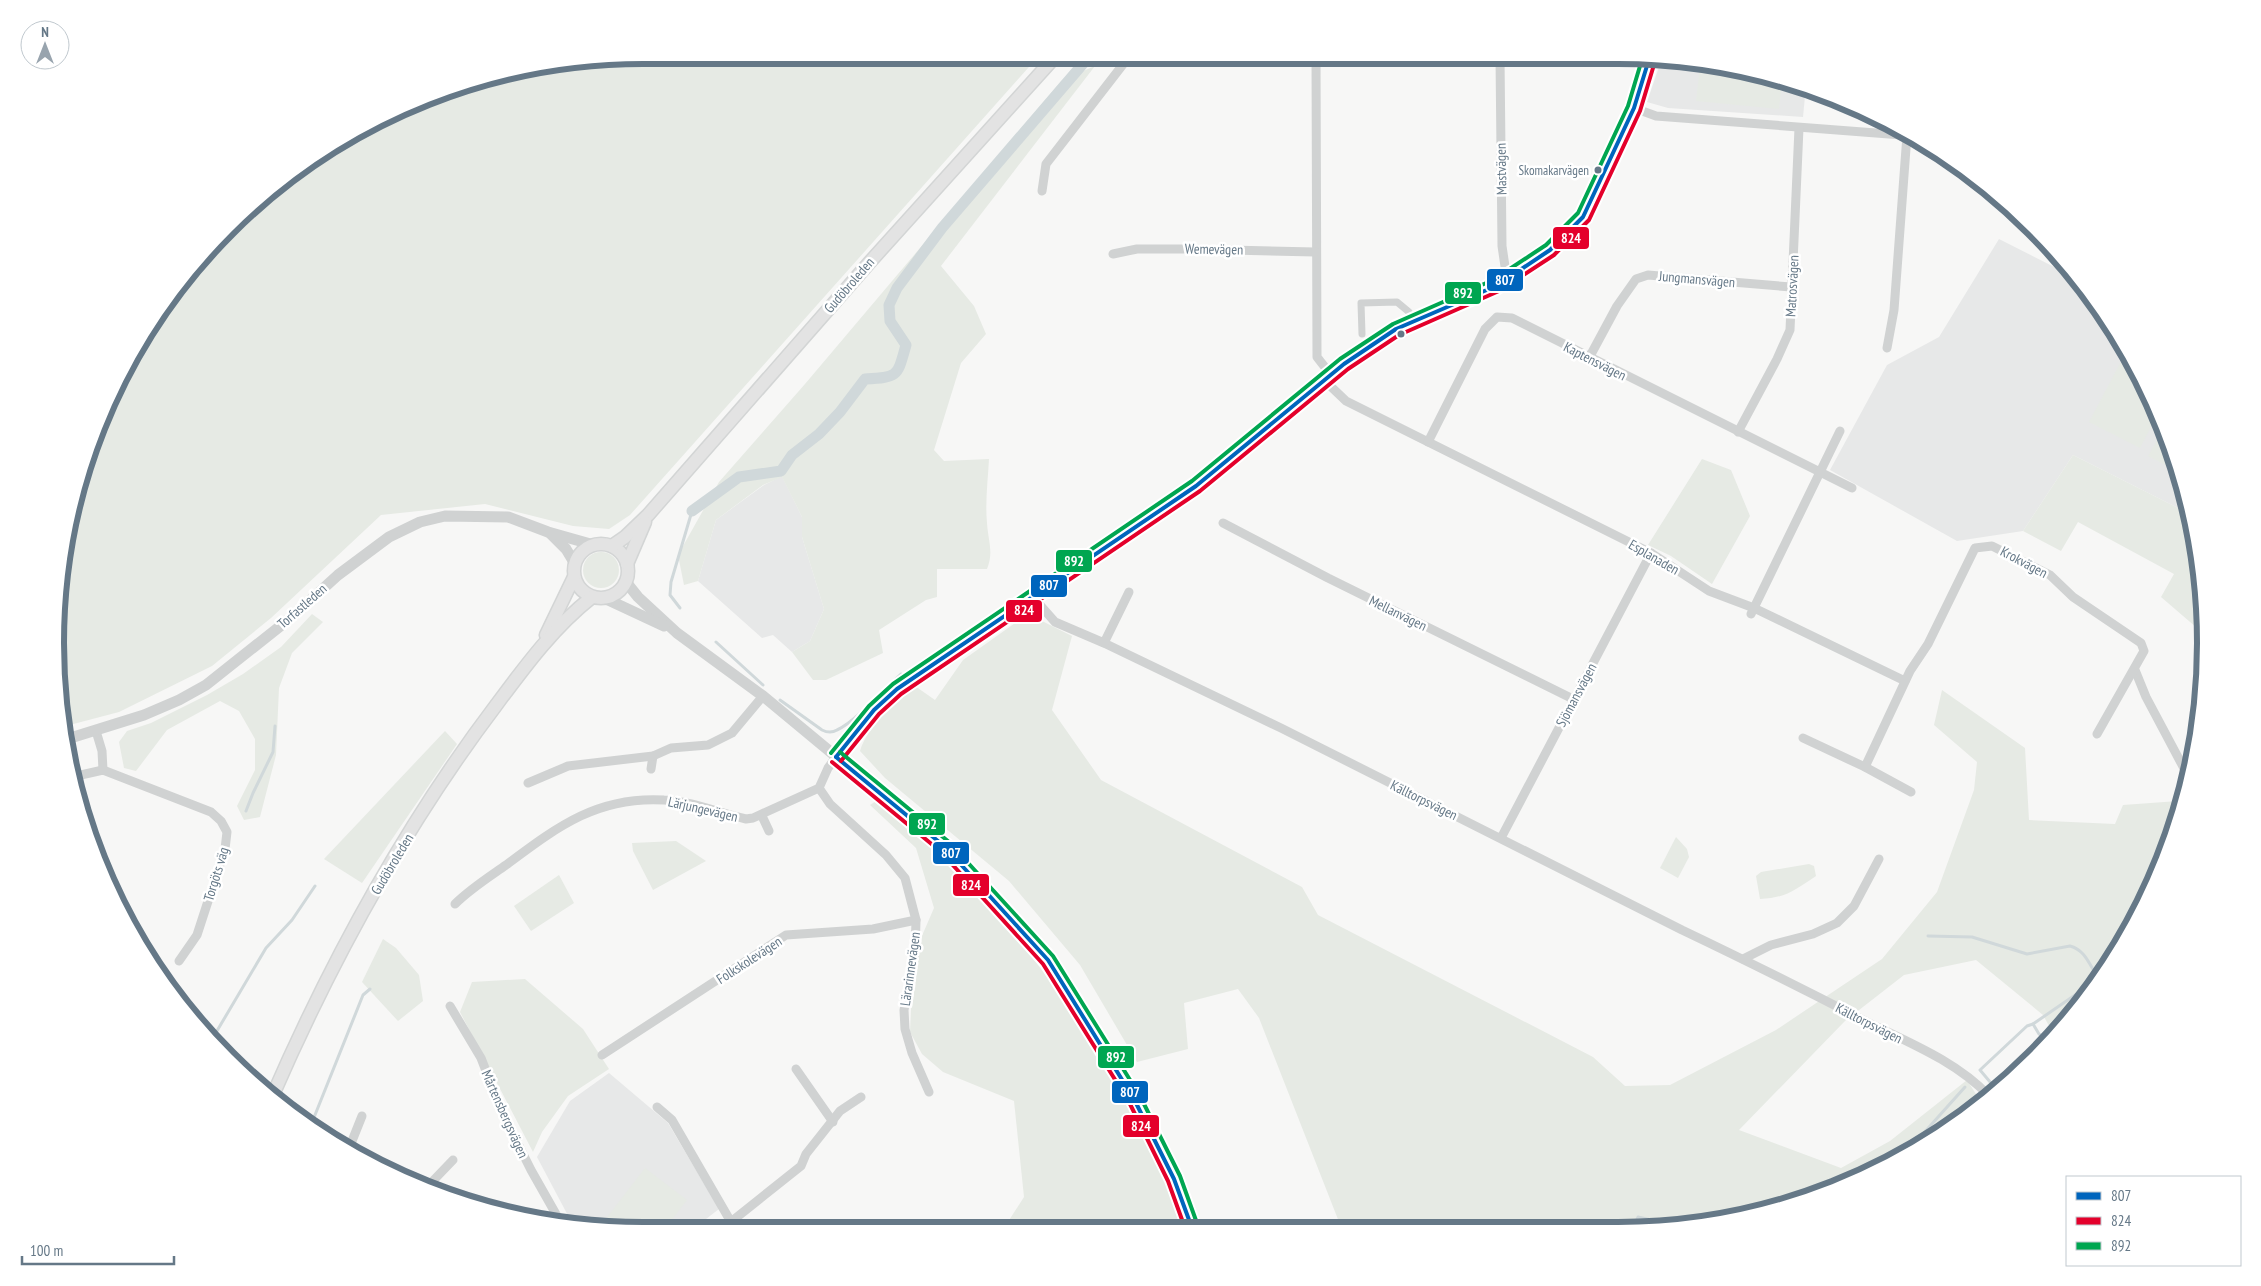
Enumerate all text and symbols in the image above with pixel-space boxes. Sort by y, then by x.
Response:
north arrow [20,20,70,70]
text: N [41,23,49,41]
street label: Mastvägen [1492,143,1510,195]
place label: Skomakarvägen [1519,162,1589,179]
marker: Skomakarvägen [1593,165,1603,175]
line badge: 824 [1552,226,1590,250]
text: 824 [1561,229,1581,247]
street label: Wemevägen [1185,239,1243,259]
street label: Gudöbroleden [820,253,878,317]
street label: Matrosvägen [1781,255,1803,317]
street label: Jungmansvägen [1657,267,1736,291]
line badge: 807 [1486,268,1524,292]
text: 807 [1495,271,1515,289]
line badge: 892 [1444,281,1482,305]
text: 892 [1453,284,1473,302]
unlabelled marker [1396,329,1406,339]
street label: Kaptensvägen [1561,338,1629,384]
street label: Esplanaden [1625,535,1683,579]
street label: Krokvägen [1997,542,2051,582]
line badge: 892 [1055,549,1093,573]
text: 892 [1064,552,1084,570]
line badge: 807 [1030,574,1068,598]
text: 807 [1039,576,1059,594]
street label: Torfastleden [274,580,330,632]
street label: Mellanvägen [1366,591,1430,635]
line badge: 824 [1005,599,1043,623]
text: 824 [1014,601,1034,619]
street label: Sjömansvägen [1552,660,1600,730]
street label: Källtorpsvägen [1387,776,1461,824]
street label: Lärjungevägen [666,792,740,826]
line badge: 892 [908,812,946,836]
text: 892 [917,815,937,833]
street label: Gudöbroleden [367,830,417,898]
line badge: 807 [932,841,970,865]
text: 807 [941,844,961,862]
street label: Torgöts väg [199,845,233,903]
line badge: 824 [952,873,990,897]
text: 824 [961,876,981,894]
street label: Lärarinnevägen [896,931,924,1007]
street label: Folkskolevägen [713,932,785,988]
street label: Källtorpsvägen [1833,999,1905,1047]
line badge: 892 [1097,1045,1135,1069]
text: 892 [1106,1048,1126,1066]
street label: Mårtensbergsvägen [478,1067,532,1161]
line badge: 807 [1111,1080,1149,1104]
text: 807 [1120,1083,1140,1101]
line badge: 824 [1122,1114,1160,1138]
text: 824 [1131,1117,1151,1135]
legend [2066,1176,2241,1266]
text: 807 [2111,1186,2131,1205]
text: 824 [2111,1211,2132,1230]
scale bar [22,1234,175,1266]
text: 892 [2111,1236,2131,1255]
text: 100 m [30,1241,63,1260]

